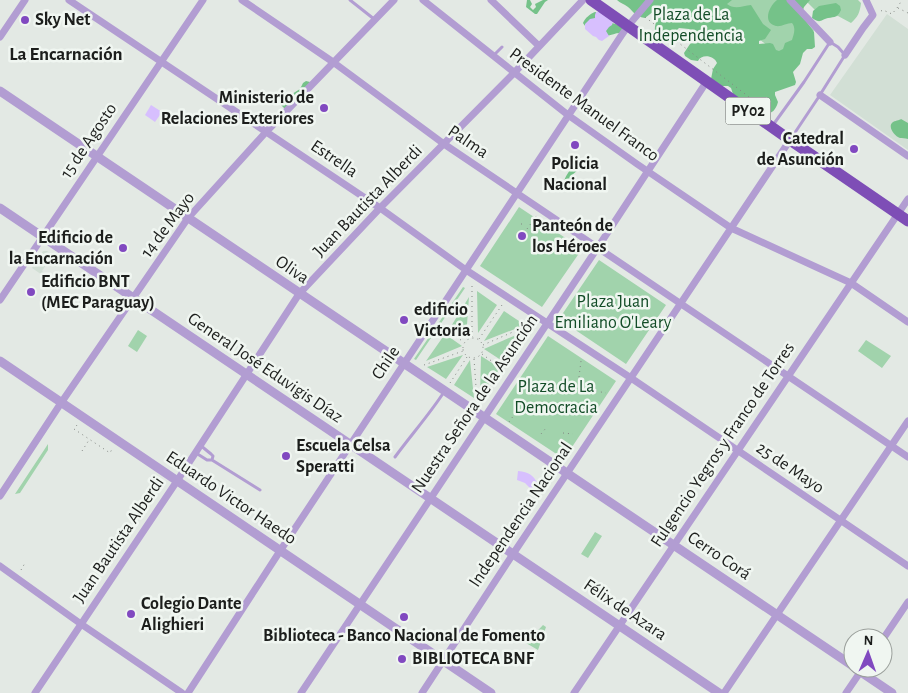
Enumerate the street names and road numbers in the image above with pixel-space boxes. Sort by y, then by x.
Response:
street label: Presidente Manuel Franco [506,45,662,165]
road number: PY02 [726,98,770,124]
street label: 15 de Agosto [57,100,121,182]
street label: Palma [445,122,491,162]
street label: Estrella [307,137,361,181]
street label: Juan Bautista Alberdi [310,142,426,260]
street label: 14 de Mayo [138,189,198,261]
street label: Oliva [272,253,312,287]
street label: General José Eduvigis Díaz [184,309,346,427]
street label: Nuestra Señora de la Asunción [409,311,541,497]
street label: Fulgencio Yegros y Franco de Torres [648,339,798,551]
street label: Chile [369,343,403,383]
street label: Independencia Nacional [466,439,576,591]
street label: 25 de Mayo [753,439,827,497]
street label: Eduardo Victor Haedo [163,448,300,548]
street label: Juan Bautista Alberdi [70,474,168,606]
street label: Cerro Corá [684,528,754,584]
street label: Félix de Azara [580,576,670,644]

